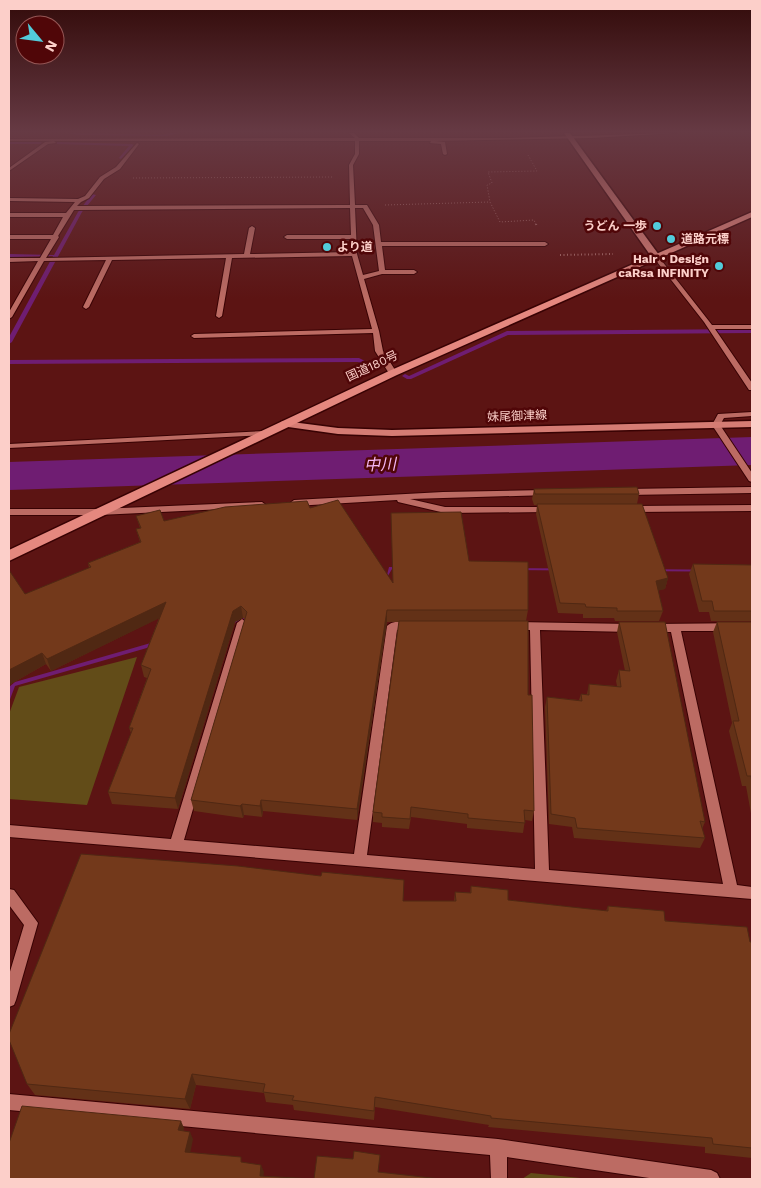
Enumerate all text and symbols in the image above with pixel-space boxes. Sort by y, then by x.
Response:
north arrow [15,15,65,65]
text: N [42,38,61,55]
place label: うどん 一歩 [584,219,647,233]
marker: うどん 一歩 [651,220,663,232]
place label: 道路元標 [681,232,729,246]
marker: 道路元標 [665,233,677,245]
place label: より道 [337,240,373,254]
marker: より道 [321,241,333,253]
place label: Hair・Design caRsa INFINITY [618,252,709,280]
marker: Hair・Design caRsa INFINITY [713,260,725,272]
street label: 国道180号 [344,348,400,384]
street label: 妹尾御津線 [487,408,547,424]
water label: 中川 [364,454,398,475]

